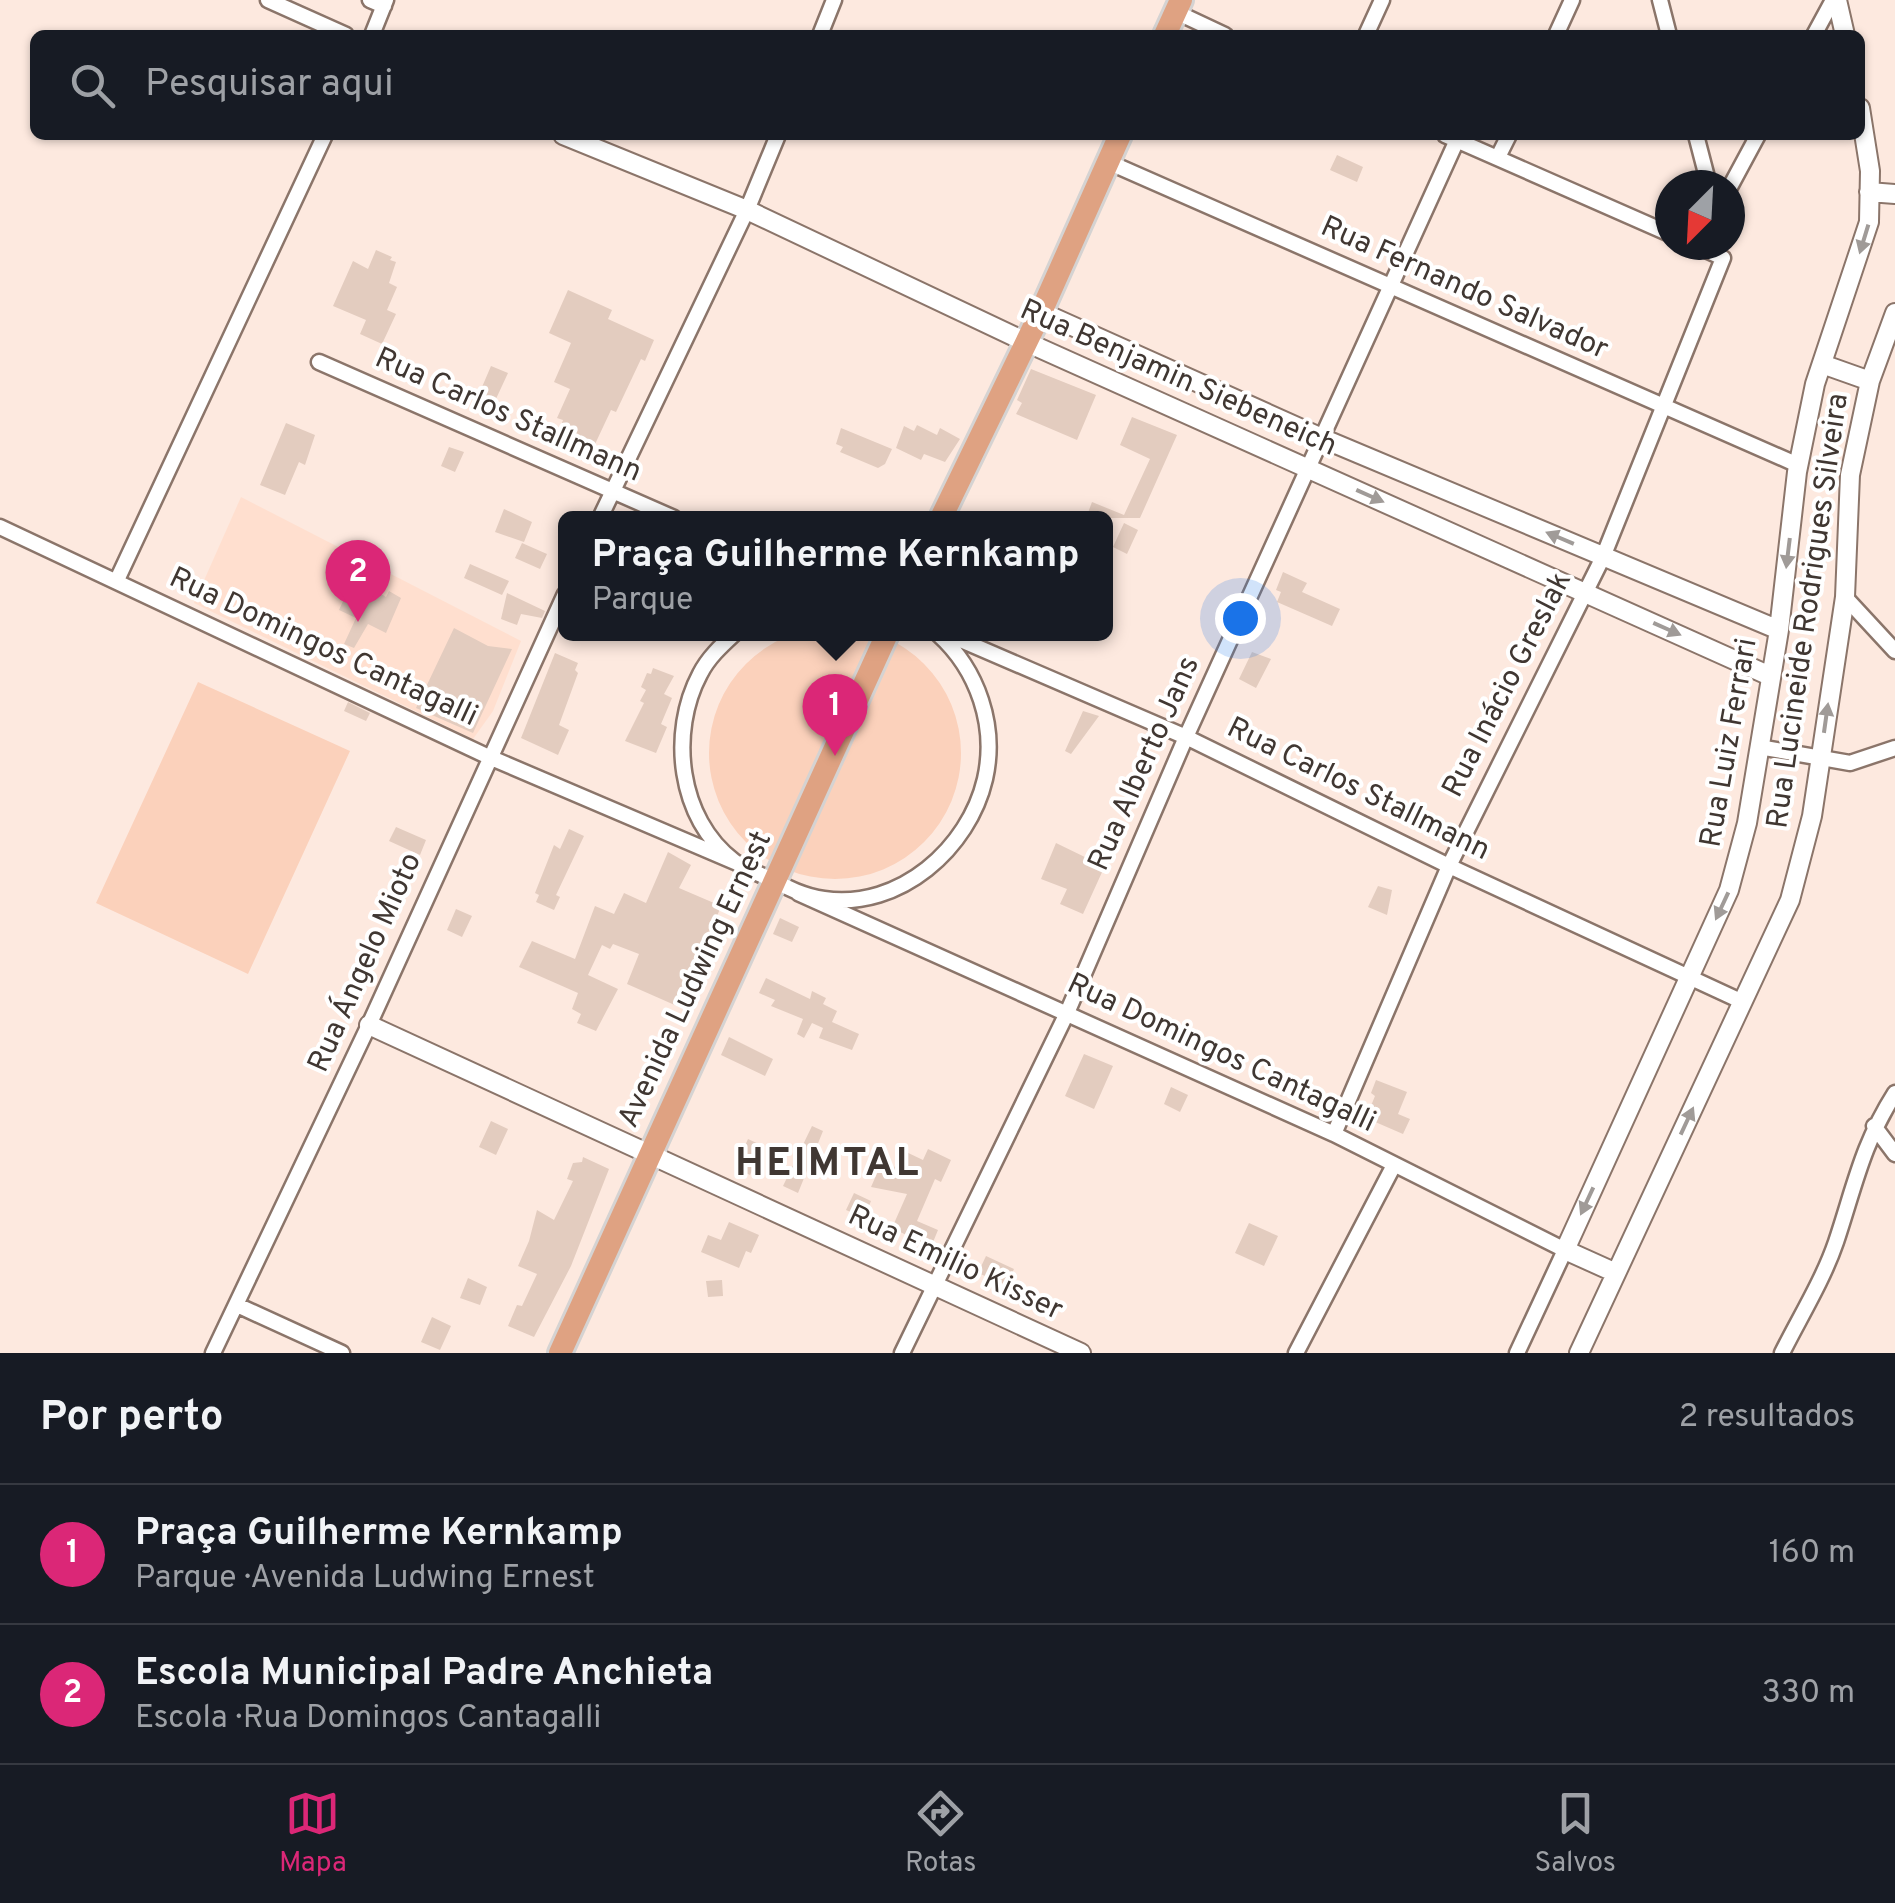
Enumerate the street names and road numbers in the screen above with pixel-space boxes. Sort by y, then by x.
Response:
street label: Rua Fernando Salvador [1315,209,1614,369]
street label: Rua Benjamin Siebeneich [1014,292,1342,466]
street label: Rua Carlos Stallmann [369,341,647,491]
street label: Rua Lucineide Rodrigues Silveira [1760,391,1858,831]
street label: Rua Domingos Cantagalli [163,560,483,736]
street label: Rua Inácio Greslak [1435,566,1581,804]
street label: Rua Luiz Ferrari [1693,636,1767,850]
street label: Rua Alberto Jans [1081,651,1209,877]
street label: Rua Carlos Stallmann [1220,710,1496,870]
street label: Avenida Ludwing Ernest [611,826,781,1134]
street label: Rua Ángelo Mioto [299,847,431,1079]
street label: Rua Domingos Cantagalli [1061,966,1381,1142]
street label: Rua Emilio Kisser [842,1198,1069,1330]

